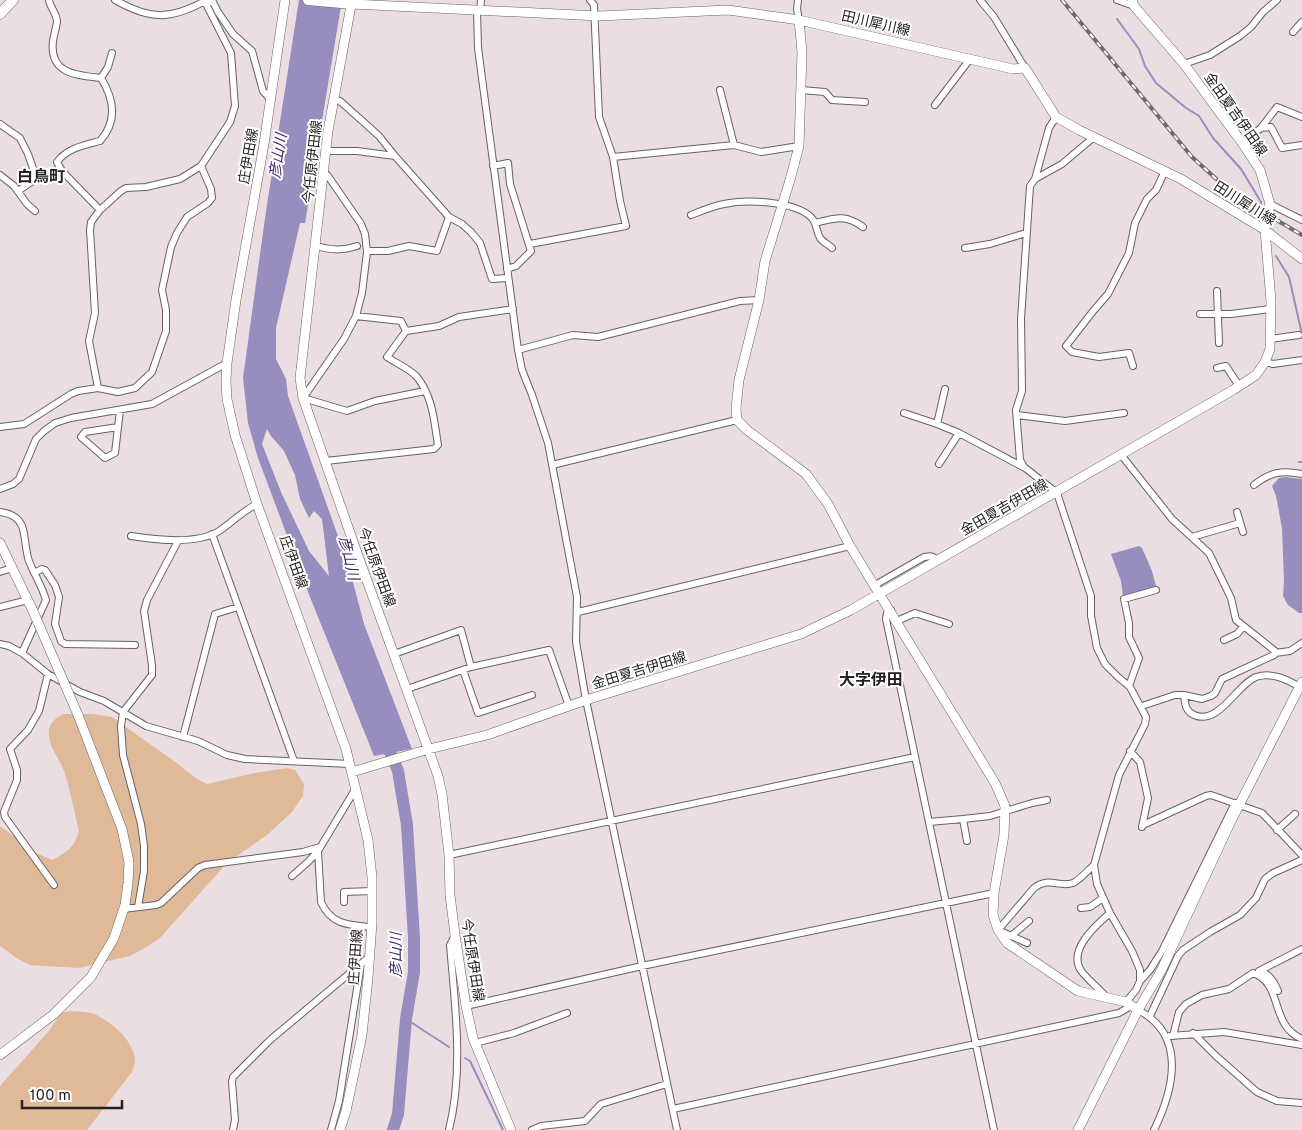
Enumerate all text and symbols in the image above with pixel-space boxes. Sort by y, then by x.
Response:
street label: 田川犀川線 [840,8,912,41]
street label: 金田夏吉伊田線 [1200,70,1270,160]
street label: 今任原伊田線 [301,119,326,205]
street label: 庄伊田線 [236,127,263,185]
water label: 彦山川 [267,131,293,180]
district label: 白鳥町 [17,167,65,188]
street label: 田川犀川線 [1210,179,1278,230]
street label: 金田夏吉伊田線 [958,476,1051,540]
street label: 今任原伊田線 [353,525,398,610]
street label: 庄伊田線 [275,533,310,592]
water label: 彦山川 [333,534,362,584]
street label: 金田夏吉伊田線 [590,649,689,694]
district label: 大字伊田 [839,671,903,691]
street label: 今任原伊田線 [457,917,486,1003]
street label: 庄伊田線 [346,929,367,986]
water label: 彦山川 [388,931,407,978]
scale bar [22,1078,122,1110]
text: 100 m [30,1087,71,1106]

